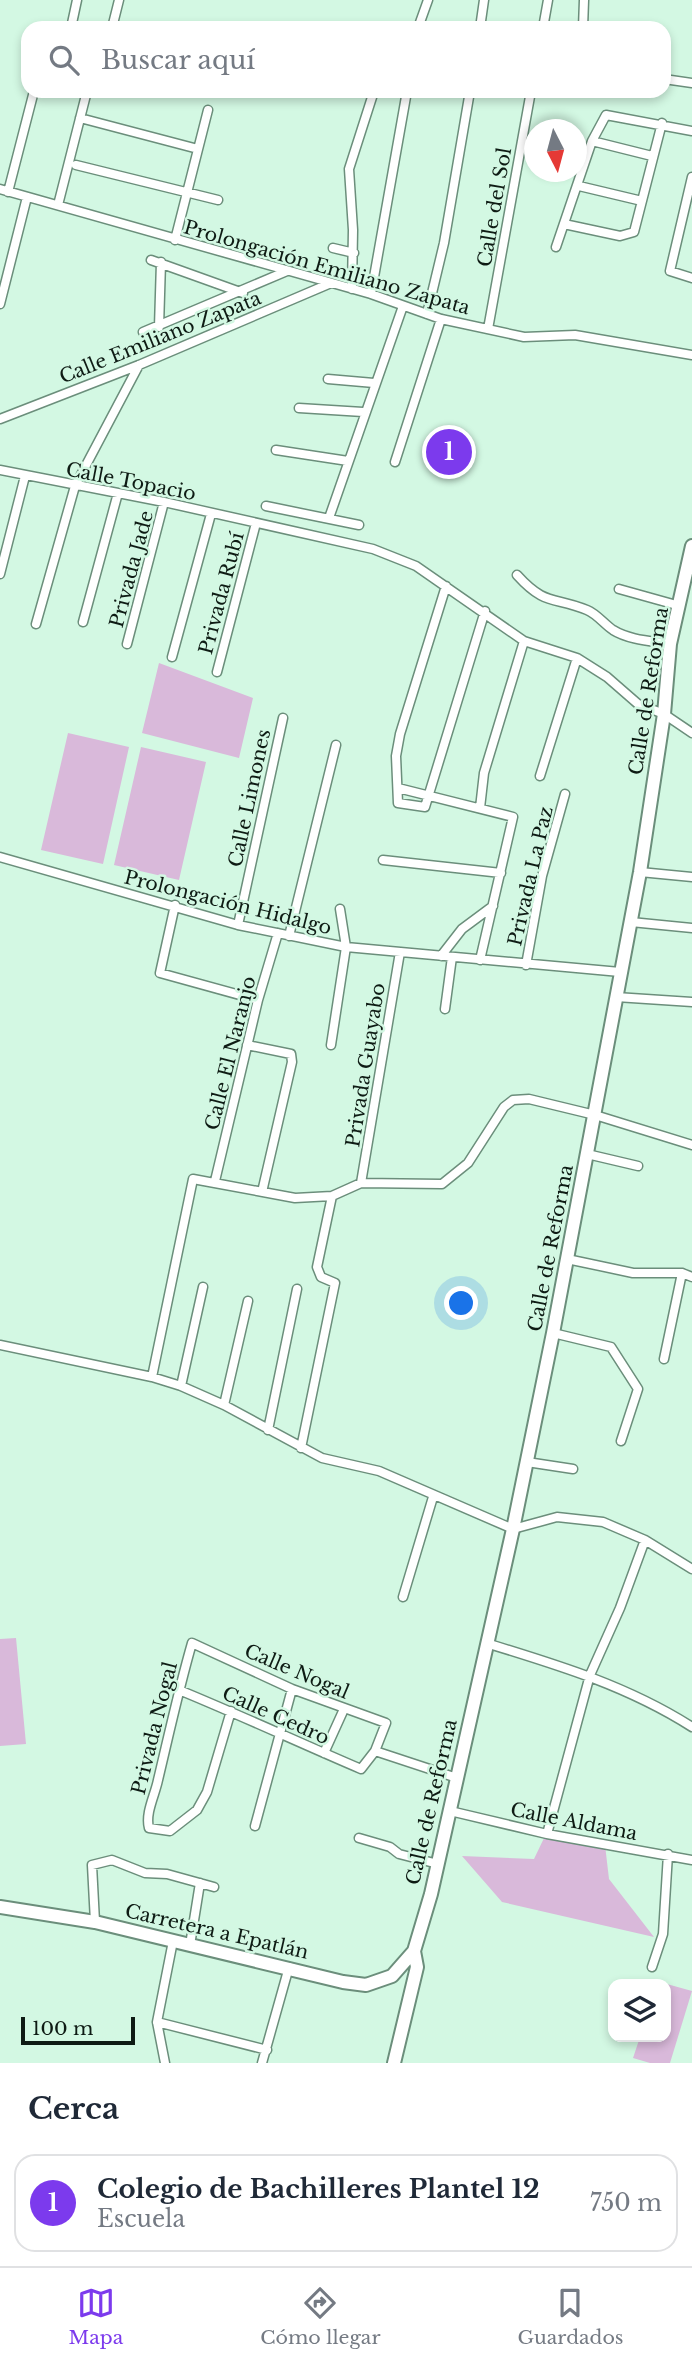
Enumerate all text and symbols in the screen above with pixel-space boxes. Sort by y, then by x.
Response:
search box [21,21,671,98]
icon: search [45,41,83,79]
text: Buscar aquí [101,44,255,76]
north arrow [524,119,587,182]
street label: Calle del Sol [473,146,516,268]
street label: Prolongación Emiliano Zapata [181,216,473,320]
street label: Calle Emiliano Zapata [56,286,265,389]
pin: 1 [426,426,472,478]
street label: Calle Topacio [64,458,198,505]
street label: Privada Jade [105,508,158,630]
street label: Privada Rubí [194,529,249,657]
street label: Calle de Reforma [624,605,673,777]
street label: Calle Limones [224,727,275,869]
street label: Privada La Paz [503,804,558,948]
street label: Prolongación Hidalgo [122,866,334,939]
street label: Calle El Naranjo [200,974,261,1132]
street label: Privada Guayabo [341,981,390,1149]
street label: Calle de Reforma [523,1162,578,1333]
your location [444,1286,478,1320]
street label: Calle Nogal [241,1639,353,1704]
street label: Privada Nogal [127,1659,182,1797]
street label: Calle Cedro [219,1682,333,1749]
street label: Calle de Reforma [401,1717,462,1887]
street label: Calle Aldama [508,1798,640,1845]
street label: Carretera a Epatlán [123,1899,311,1964]
map controls [608,1979,671,2042]
button: layers [608,1979,671,2042]
scale bar [21,2014,135,2046]
text: 100 m [32,2017,93,2040]
text: Cerca [28,2090,119,2127]
text: Colegio de Bachilleres Plantel 12 [97,2173,540,2205]
text: 1 [48,2189,58,2217]
text: 750 m [590,2189,662,2217]
text: Escuela [97,2205,185,2233]
tab: Mapa [69,2284,123,2349]
tab: Cómo llegar [260,2284,380,2349]
tab: Guardados [518,2284,623,2349]

